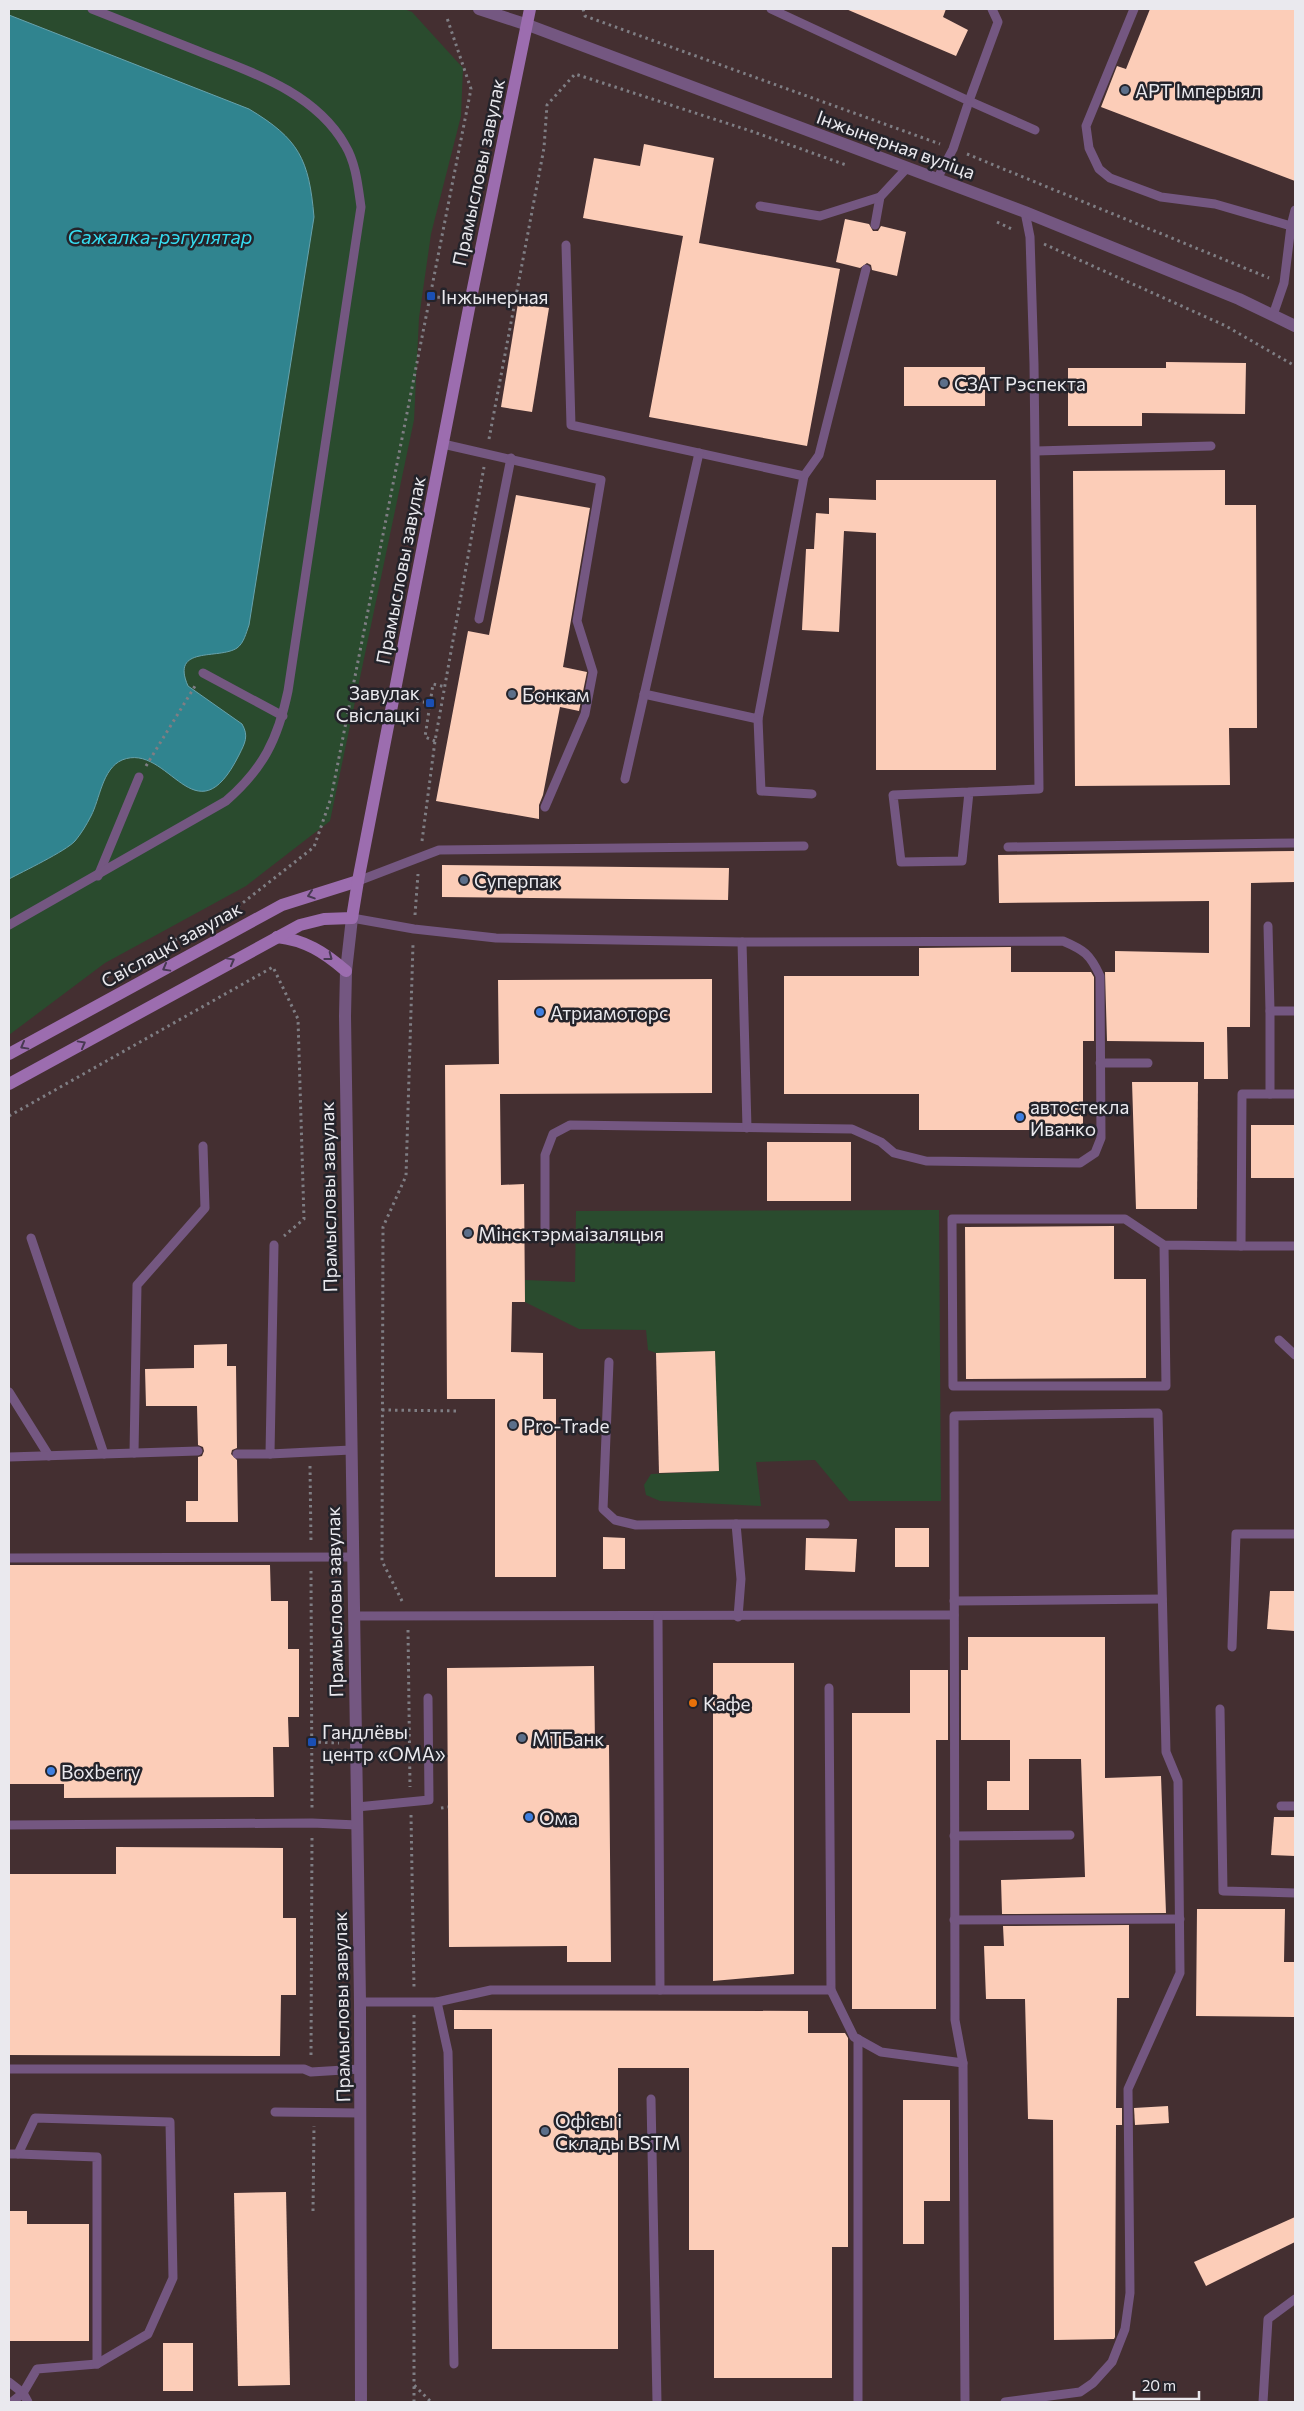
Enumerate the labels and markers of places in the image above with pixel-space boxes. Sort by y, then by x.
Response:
place label: АРТ Імперыял [1135,79,1261,102]
marker: АРТ Імперыял [1119,84,1131,96]
place label: Інжынерная [441,285,549,308]
marker: Інжынерная [425,290,437,302]
place label: СЗАТ Рэспекта [954,372,1086,395]
marker: СЗАТ Рэспекта [938,377,950,389]
place label: Завулак Свіслацкі [336,681,420,726]
place label: Бонкам [522,683,590,706]
marker: Бонкам [506,688,518,700]
marker: Завулак Свіслацкі [424,697,436,709]
place label: Суперпак [474,869,559,892]
marker: Суперпак [458,874,470,886]
place label: Атриамоторс [550,1001,668,1024]
marker: Атриамоторс [534,1006,546,1018]
place label: автостекла Иванко [1030,1095,1129,1140]
marker: автостекла Иванко [1014,1111,1026,1123]
place label: Мінсктэрмаізаляцыя [478,1222,664,1245]
marker: Мінсктэрмаізаляцыя [462,1227,474,1239]
place label: Pro-Trade [523,1414,609,1437]
marker: Pro-Trade [507,1419,519,1431]
place label: Кафе [703,1692,751,1715]
marker: Кафе [687,1697,699,1709]
place label: Гандлёвы центр «ОМА» [322,1720,446,1765]
place label: МТБанк [532,1727,604,1750]
marker: МТБанк [516,1732,528,1744]
marker: Гандлёвы центр «ОМА» [306,1736,318,1748]
place label: Boxberry [61,1760,141,1783]
marker: Boxberry [45,1765,57,1777]
place label: Ома [539,1806,578,1829]
marker: Ома [523,1811,535,1823]
place label: Офісы і Склады BSTM [555,2109,680,2154]
marker: Офісы і Склады BSTM [539,2125,551,2137]

